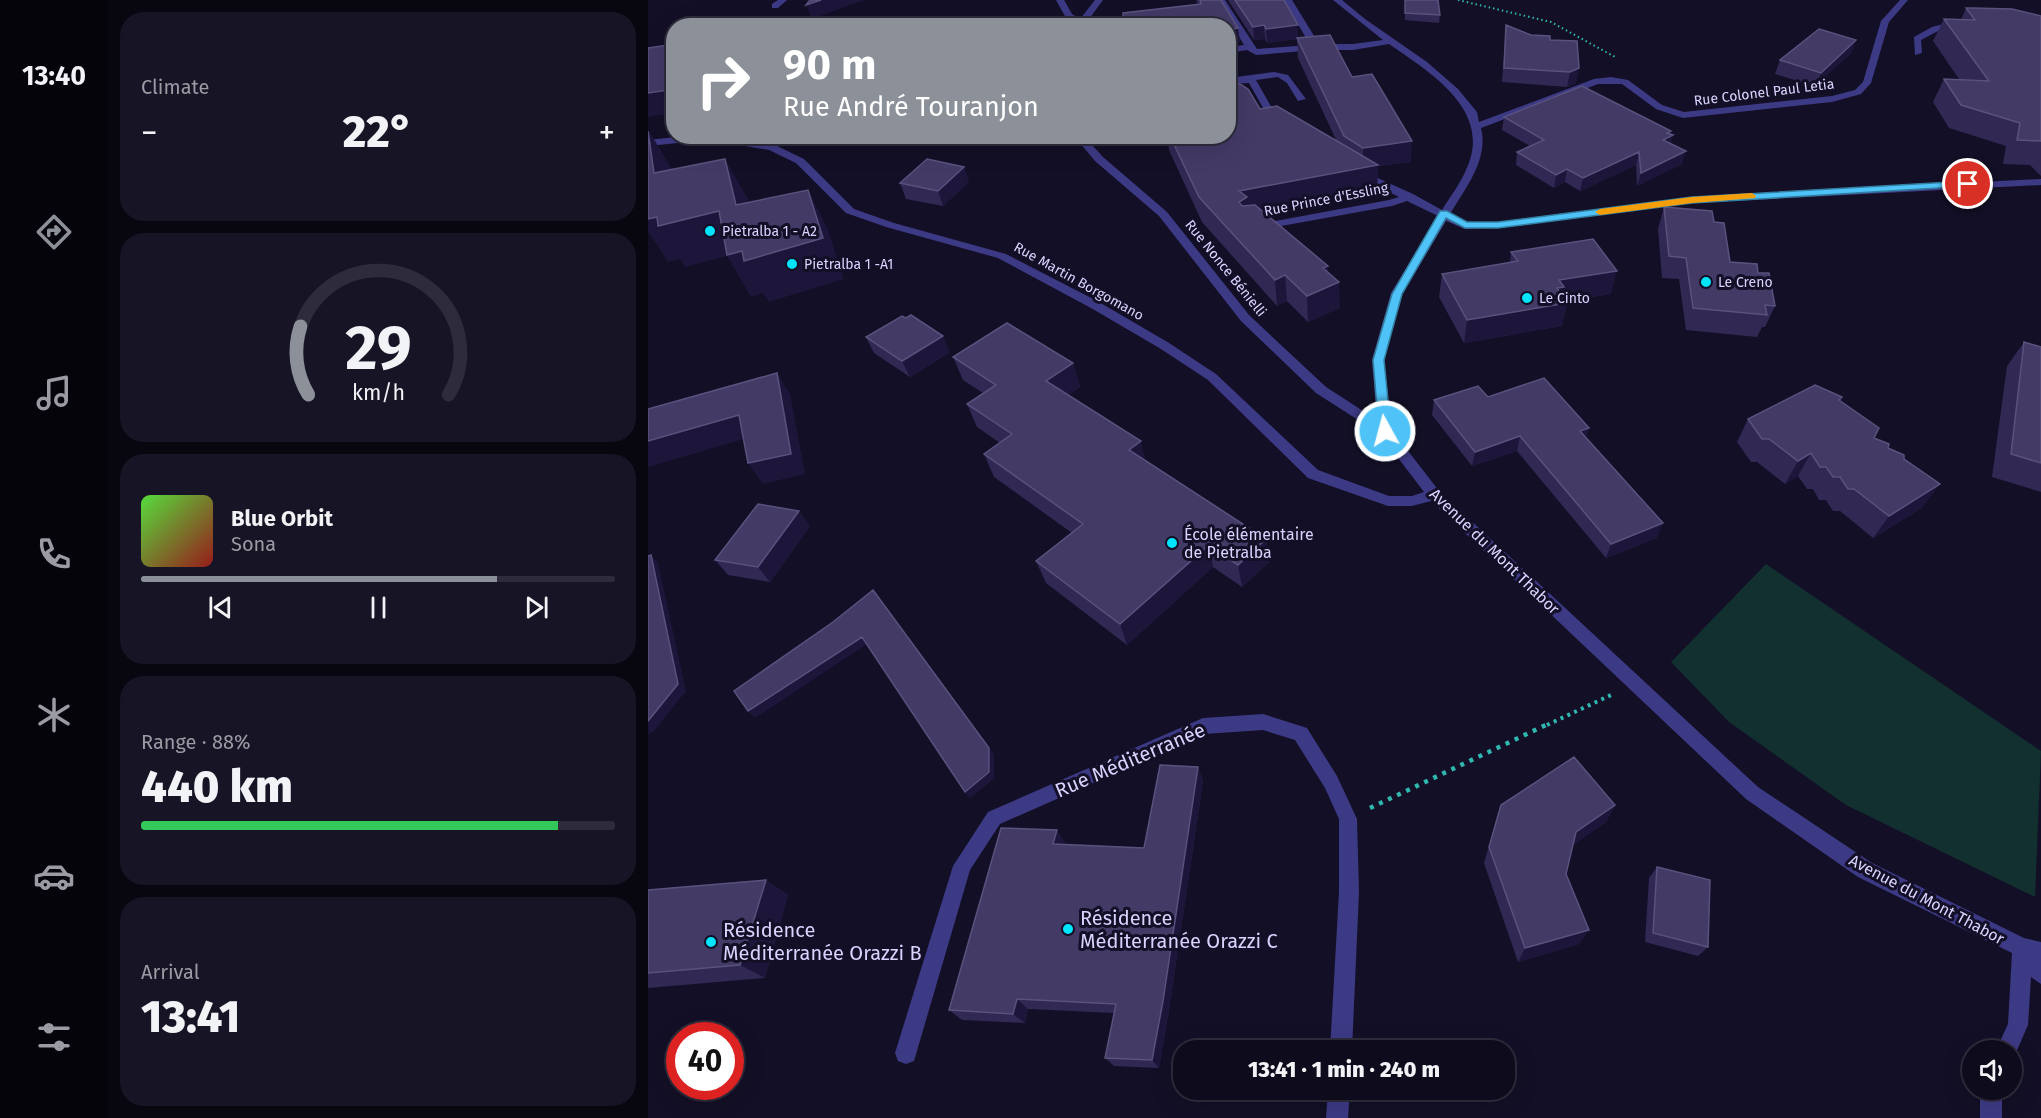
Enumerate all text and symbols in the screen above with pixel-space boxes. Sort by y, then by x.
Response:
text: 90 m [783,40,877,90]
icon: right [684,42,762,120]
text: 13:40 [22,60,86,92]
text: Climate [141,75,209,99]
street label: Rue Colonel Paul Letia [1693,75,1835,110]
text: Rue André Touranjon [783,91,1039,123]
text: 22° [343,105,413,159]
text: − [141,113,158,153]
text: + [599,113,615,153]
pin [1942,158,1993,209]
icon: arrive [1951,167,1984,200]
street label: Rue Prince d'Essling [1262,179,1390,220]
icon: directions [33,211,75,253]
street label: Rue Nonce Bénielli [1181,216,1270,320]
place label: Pietralba 1 - A2 [722,223,817,240]
marker: Pietralba 1 - A2 [703,224,717,238]
street label: Rue Martin Borgomano [1011,239,1147,324]
place label: Pietralba 1 -A1 [804,256,893,273]
marker: Pietralba 1 -A1 [785,257,799,271]
place label: Le Creno [1718,274,1773,291]
marker: Le Creno [1699,275,1713,289]
place label: Le Cinto [1539,290,1590,307]
marker: Le Cinto [1520,291,1534,305]
text: 29 [345,311,411,386]
icon: music [33,372,75,414]
text: km/h [351,380,405,406]
position arrow [1353,399,1417,463]
street label: Avenue du Mont Thabor [1426,484,1564,619]
text: Blue Orbit [231,505,333,532]
place label: École élémentaire de Pietralba [1184,524,1314,562]
text: Sona [231,532,276,556]
icon: phone [33,533,75,575]
marker: École élémentaire de Pietralba [1165,536,1179,550]
icon: previous [204,591,237,624]
icon: pause [362,591,395,624]
icon: next [520,591,553,624]
icon: climate [33,694,75,736]
street label: Rue Méditerranée [1051,718,1209,802]
text: Range · 88% [141,730,250,754]
text: 440 km [141,760,293,814]
street label: Avenue du Mont Thabor [1846,850,2008,949]
icon: car [33,855,75,897]
place label: Résidence Méditerranée Orazzi C [1080,906,1278,953]
place label: Résidence Méditerranée Orazzi B [723,918,922,965]
marker: Résidence Méditerranée Orazzi C [1061,922,1075,936]
marker: Résidence Méditerranée Orazzi B [704,935,718,949]
text: Arrival [141,960,200,984]
text: 13:41 [141,990,240,1044]
icon: filters [33,1016,75,1058]
speed limit sign: 40 [666,1022,744,1100]
map controls [1962,1040,2022,1100]
button: sound [1962,1040,2022,1100]
text: 13:41 · 1 min · 240 m [1248,1056,1440,1083]

